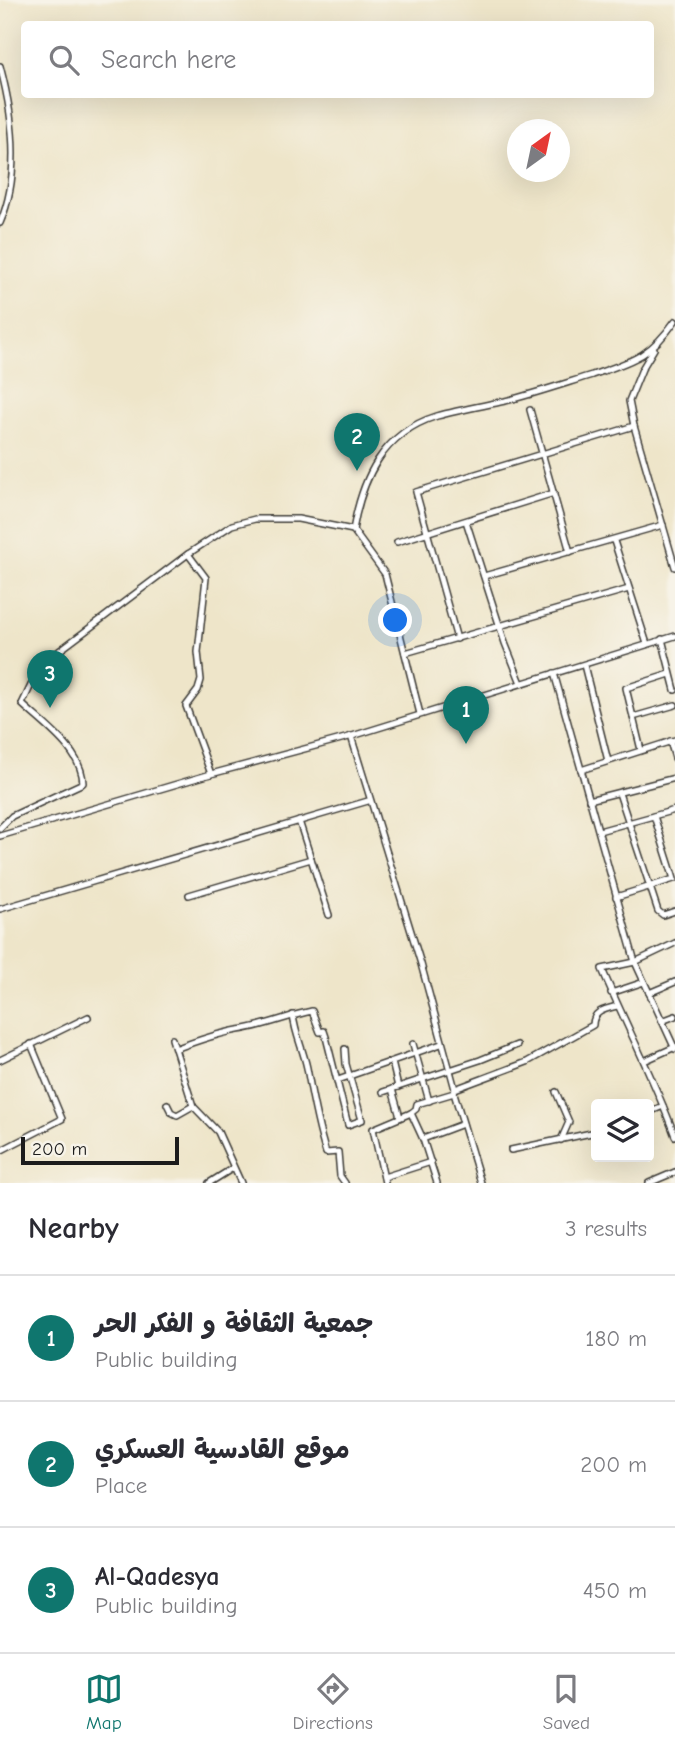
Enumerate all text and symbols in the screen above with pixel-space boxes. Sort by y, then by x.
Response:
search box [21,21,654,98]
icon: search [45,41,83,79]
text: Search here [101,45,236,75]
north arrow [507,119,570,182]
pin: 2 [334,413,380,471]
your location [378,603,412,637]
pin: 3 [27,650,73,708]
pin: 1 [443,686,489,744]
map controls [591,1099,654,1162]
button: layers [591,1099,654,1162]
scale bar [21,1134,178,1166]
text: 200 m [32,1138,87,1160]
text: Nearby [28,1211,119,1246]
text: 3 results [565,1215,647,1242]
text: جمعية الثقافة و الفكر الحر [95,1309,373,1339]
text: 1 [46,1325,56,1352]
text: 180 m [585,1325,647,1352]
text: Public building [95,1346,238,1373]
text: موقع القادسية العسكري [95,1435,350,1465]
text: 2 [45,1451,57,1478]
text: 200 m [580,1451,647,1478]
text: Place [95,1472,147,1499]
text: Al-Qadesya [95,1562,219,1592]
text: 3 [45,1577,57,1604]
text: 450 m [583,1577,647,1604]
text: Public building [95,1592,238,1619]
tab: Map [85,1670,123,1734]
tab: Directions [293,1670,373,1734]
tab: Saved [543,1670,590,1734]

